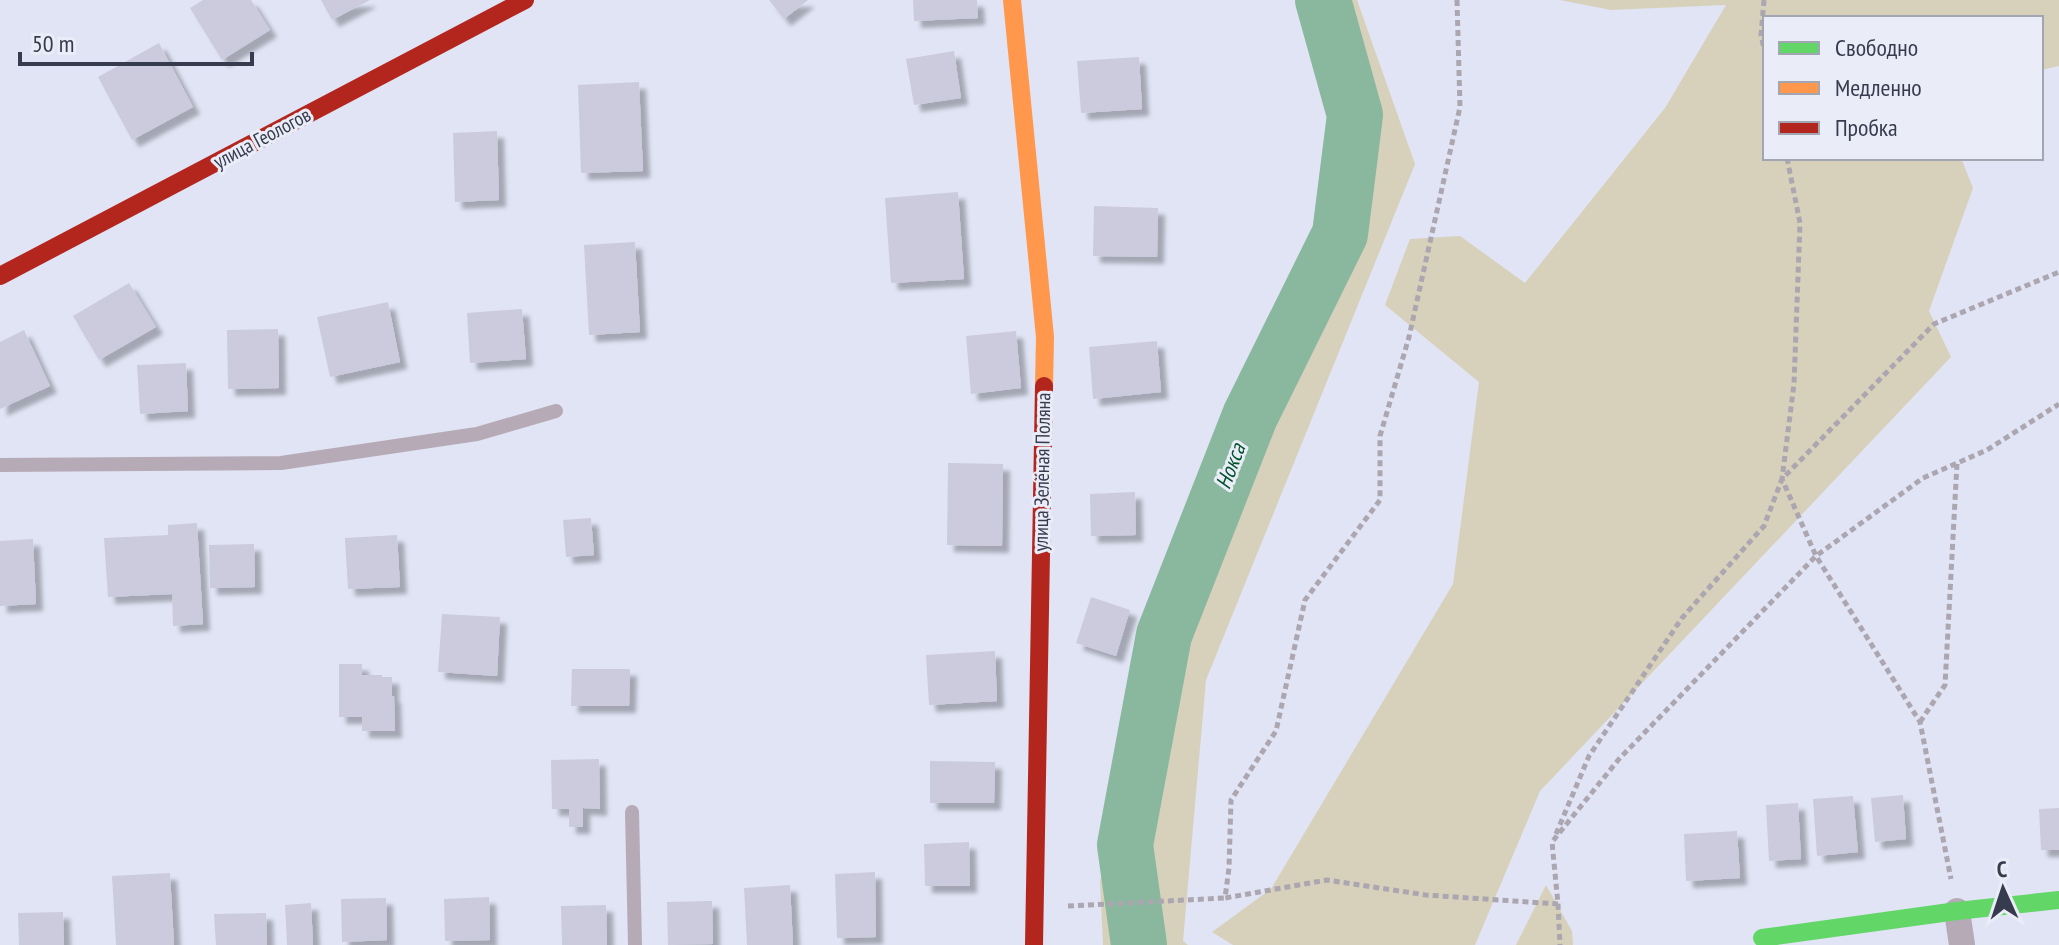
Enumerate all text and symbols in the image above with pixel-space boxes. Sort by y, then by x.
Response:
scale bar [20,16,252,66]
legend [1763,16,2043,160]
text: 50 m [32,28,74,59]
text: Свободно [1835,32,1918,63]
text: Медленно [1835,72,1922,103]
street label: улица Геологов [209,102,315,174]
text: Пробка [1835,112,1898,143]
street label: улица Зелёная Поляна [1028,392,1056,552]
water label: Нокса [1209,438,1252,493]
north arrow [1963,849,2043,929]
text: С [1996,855,2008,883]

